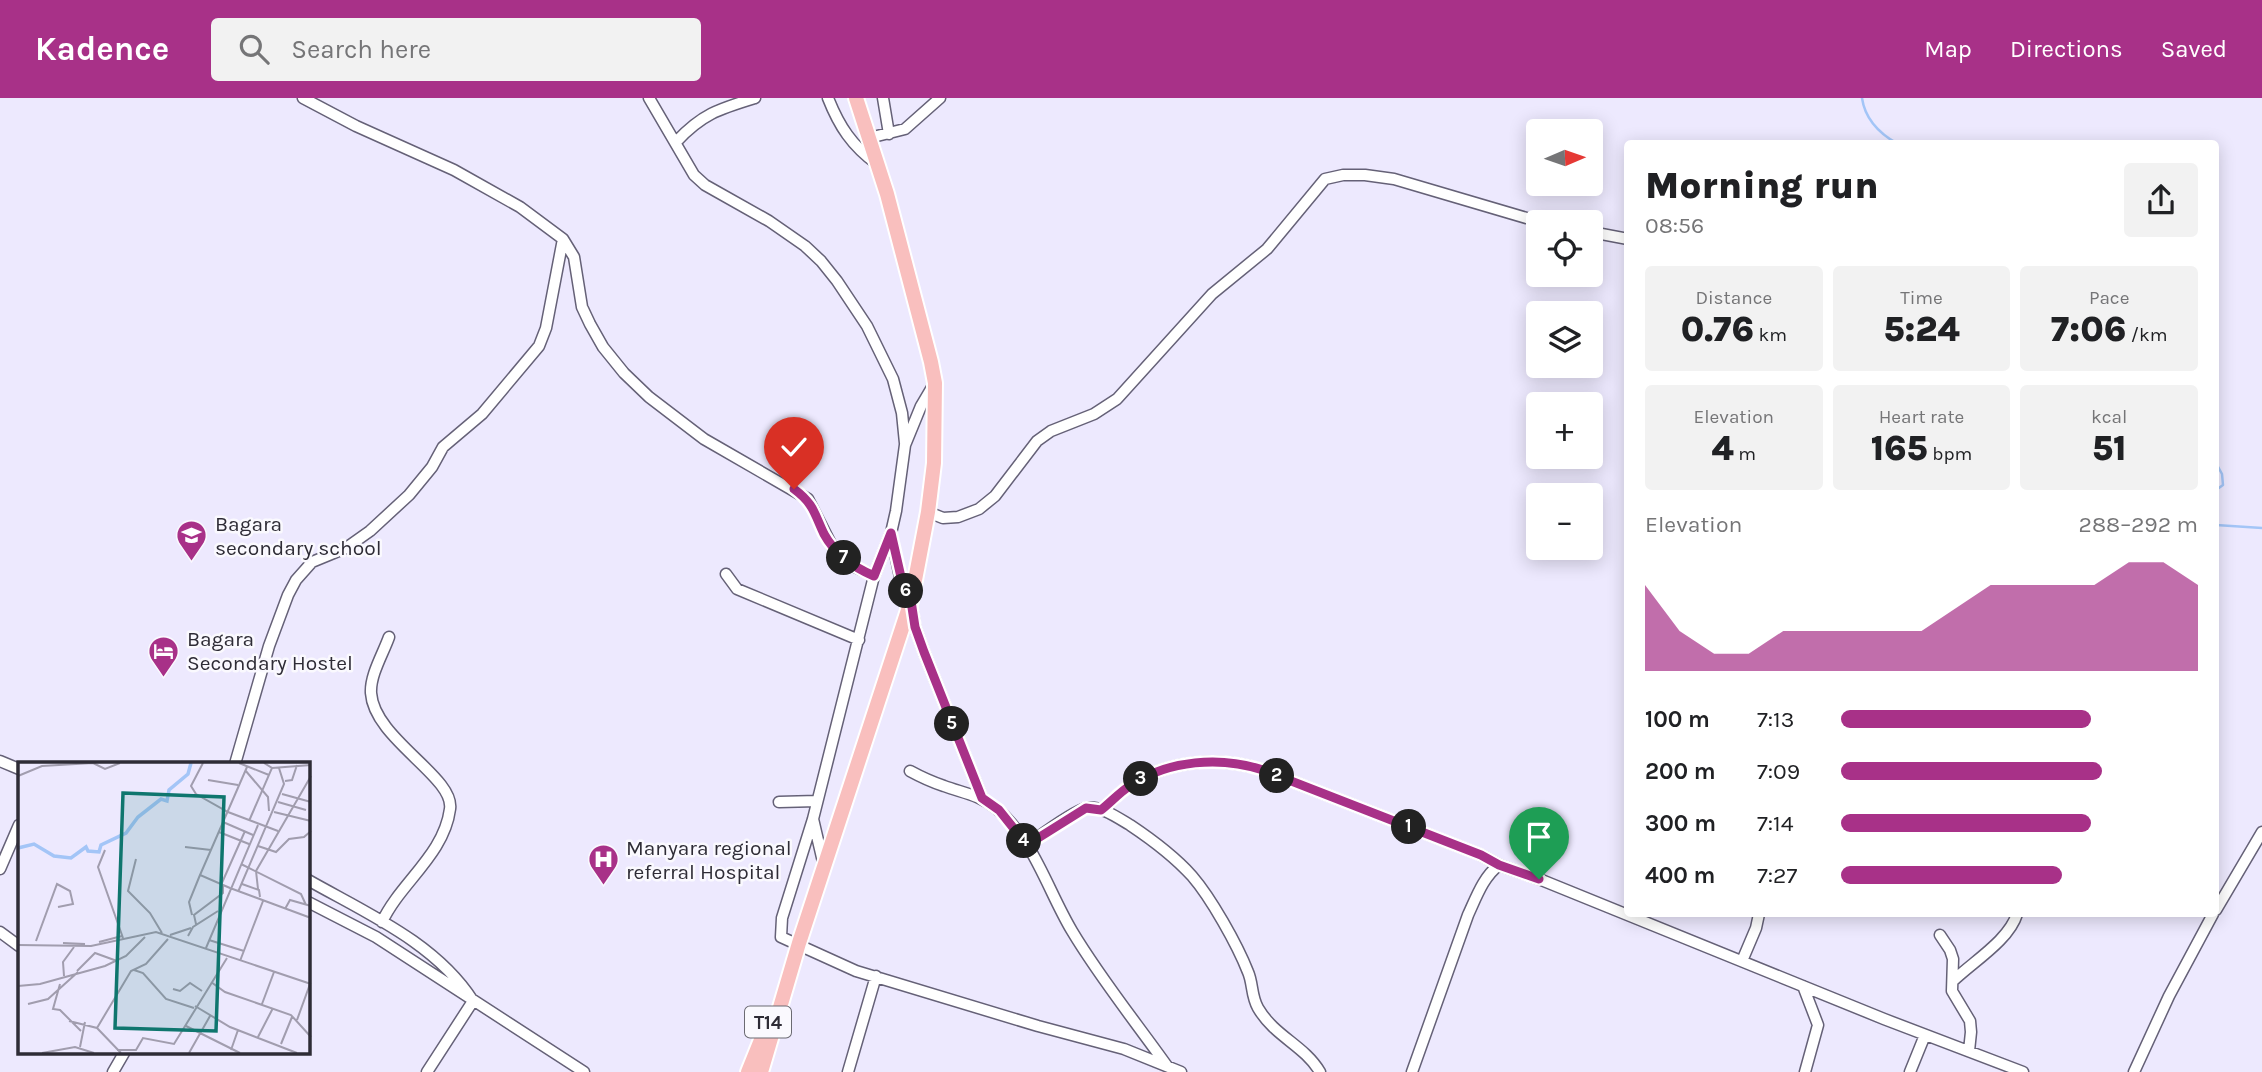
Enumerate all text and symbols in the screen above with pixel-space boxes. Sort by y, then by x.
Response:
search box [211,18,701,81]
text: Kadence [35,30,169,68]
icon: search [235,30,273,68]
text: Search here [291,34,431,65]
text: Map [1924,35,1972,63]
text: Directions [2010,35,2123,63]
text: Saved [2161,35,2227,63]
north arrow [1526,119,1603,196]
map controls [1526,119,1603,560]
text: Morning run [1645,163,1879,208]
button: share [2124,163,2198,237]
button: locate [1526,210,1603,287]
text: 08:56 [1645,212,1704,239]
text: Distance [1695,287,1772,309]
text: Time [1900,287,1943,309]
text: Pace [2089,287,2129,309]
button: layers [1526,301,1603,378]
text: 0.76 [1681,309,1754,350]
text: 5:24 [1883,309,1960,350]
text: 7:06 [2051,309,2126,350]
text: km [1754,324,1787,346]
text: /km [2126,324,2167,346]
button: + [1526,392,1603,469]
text: Elevation [1694,406,1774,428]
text: Heart rate [1879,406,1964,428]
text: kcal [2091,406,2127,428]
pin [764,417,824,489]
icon: check [775,428,813,466]
text: 4 [1712,428,1734,469]
text: 165 [1871,428,1928,469]
text: 51 [2092,428,2126,469]
text: m [1734,443,1756,465]
text: bpm [1928,443,1972,465]
button: − [1526,483,1603,560]
text: Elevation [1645,511,1742,538]
text: 288–292 m [2079,511,2198,538]
place label: Bagara secondary school [215,512,382,560]
school or university icon: Bagara secondary school [175,519,209,563]
pin: 7 [826,540,862,575]
text: 7 [839,546,848,568]
pin: 6 [888,574,923,608]
text: 6 [900,579,911,601]
place label: Bagara Secondary Hostel [187,627,353,675]
hotel icon: Bagara Secondary Hostel [147,634,181,678]
pin: 5 [934,706,970,742]
text: 100 m [1645,706,1710,733]
text: 7:13 [1757,706,1794,733]
text: 5 [946,712,957,734]
pin: 2 [1260,758,1294,794]
text: 200 m [1645,758,1716,785]
text: 7:09 [1757,758,1800,785]
inset map [18,762,310,1054]
pin: 3 [1124,762,1158,796]
text: 2 [1271,764,1282,786]
text: 3 [1135,767,1146,789]
pin [1509,807,1569,879]
pin: 1 [1392,810,1426,844]
text: 300 m [1645,810,1716,837]
text: 7:14 [1757,810,1794,837]
text: 1 [1405,815,1412,837]
icon: arrive [1520,818,1558,856]
pin: 4 [1006,824,1042,858]
text: 4 [1018,829,1029,851]
place label: Manyara regional referral Hospital [626,836,792,884]
hospital icon: Manyara regional referral Hospital [586,843,620,887]
text: 400 m [1645,862,1715,889]
text: 7:27 [1757,862,1797,889]
road number: T14 [745,1006,791,1038]

